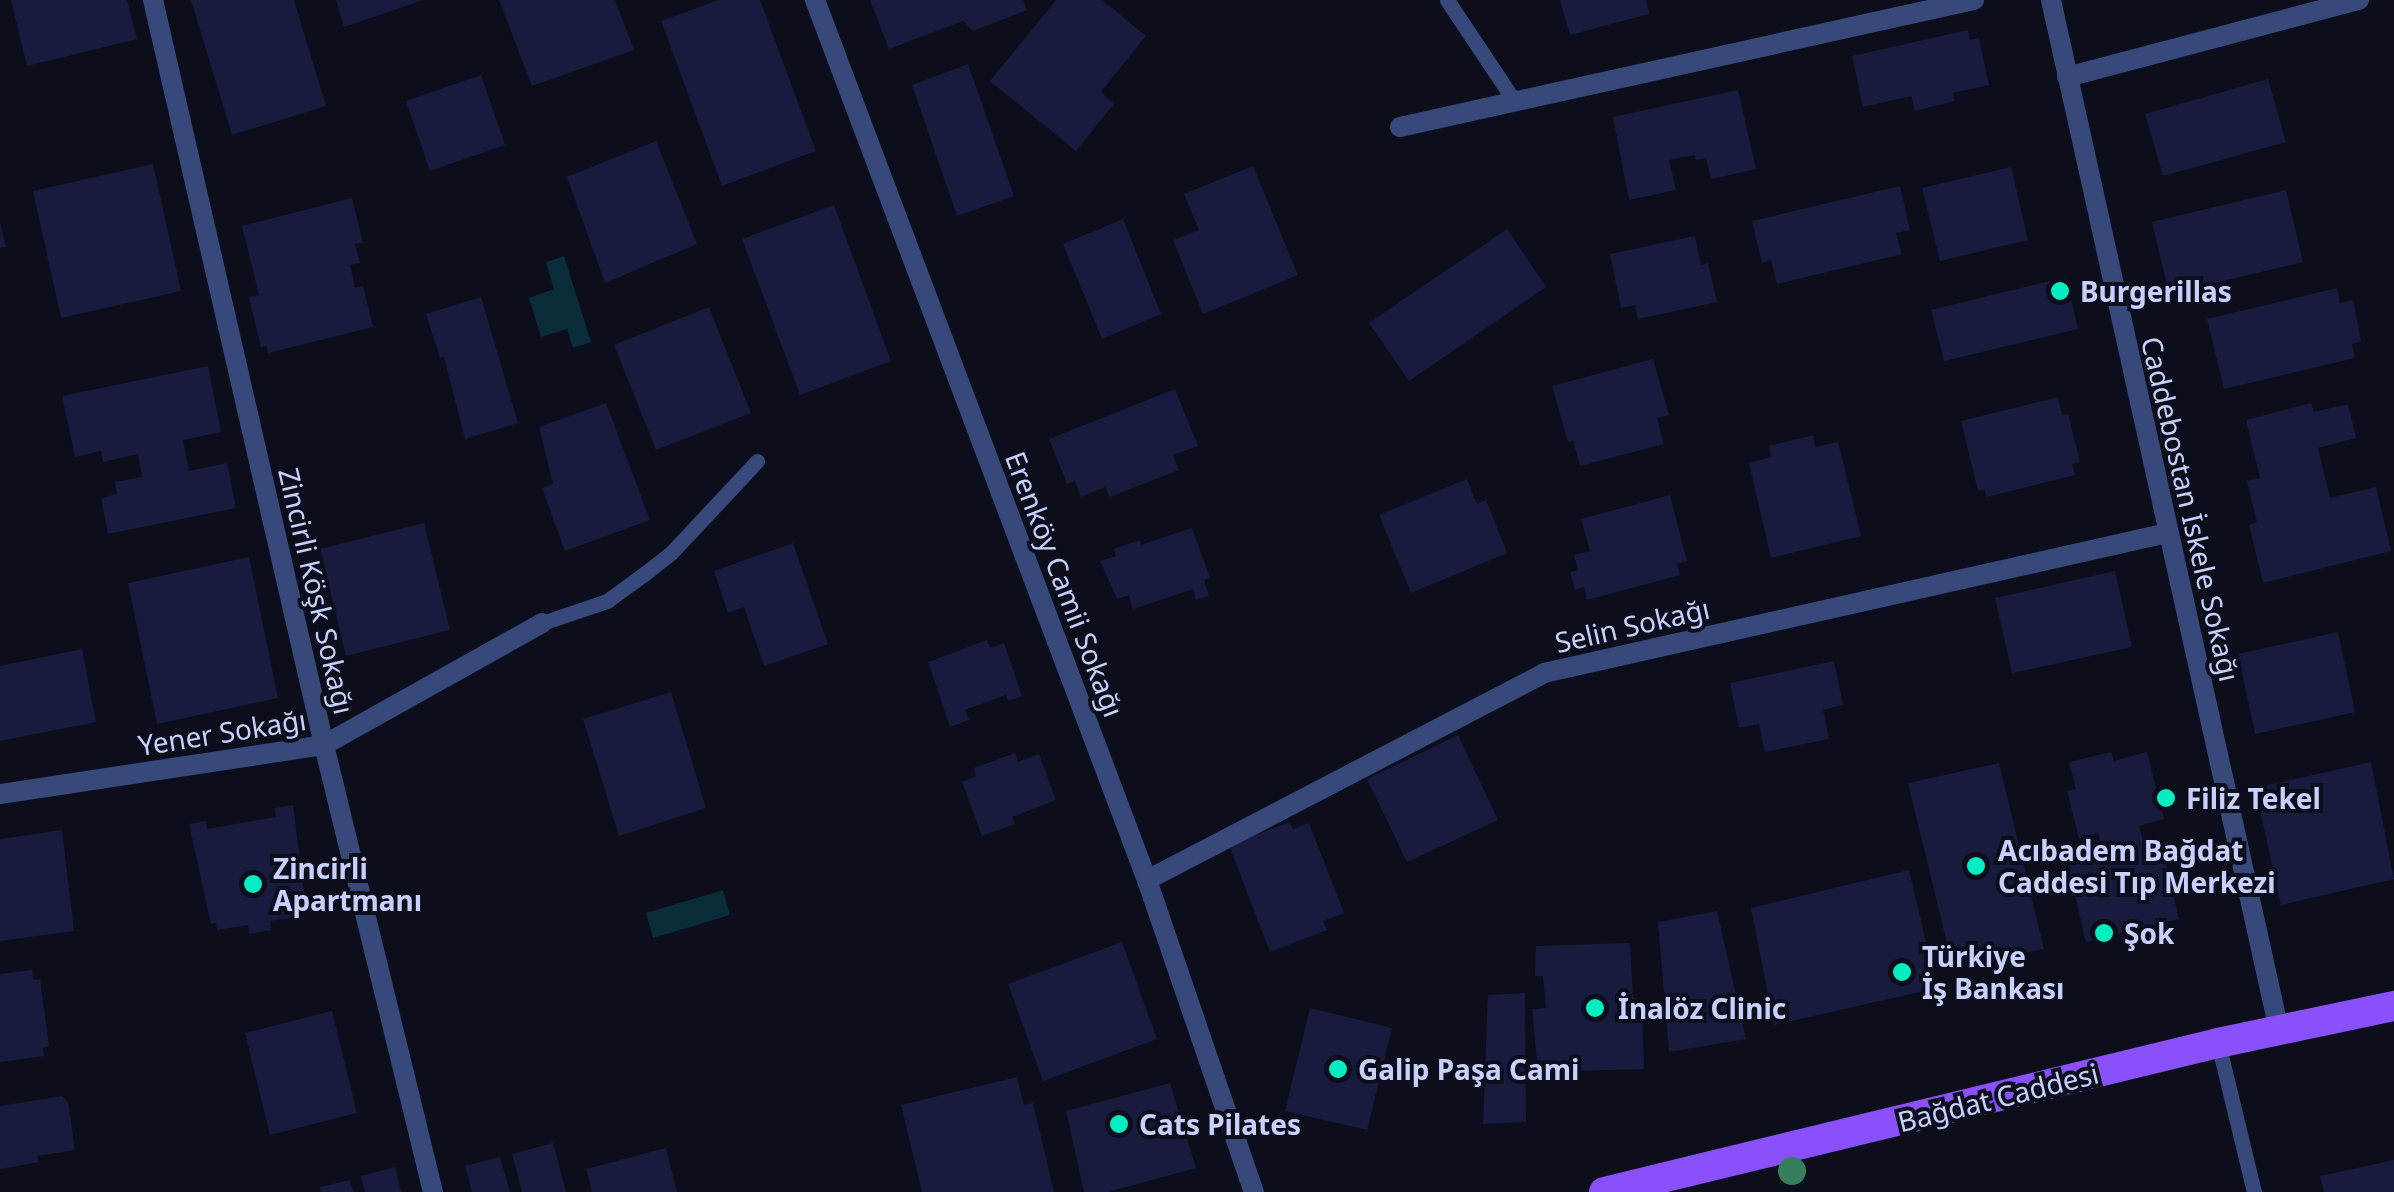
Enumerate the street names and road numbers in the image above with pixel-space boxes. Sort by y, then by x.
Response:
street label: Caddebostan İskele Sokağı [2135,333,2247,685]
street label: Erenköy Camii Sokağı [999,447,1131,721]
street label: Zincirli Köşk Sokağı [272,465,362,717]
street label: Selin Sokağı [1551,591,1713,659]
street label: Yener Sokağı [136,702,308,762]
street label: Bağdat Caddesi [1894,1056,2102,1138]

